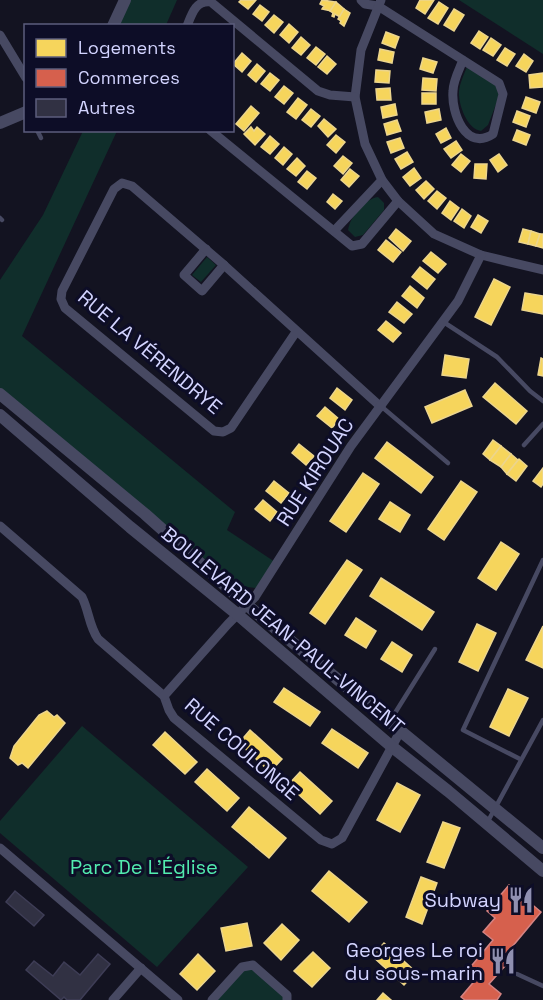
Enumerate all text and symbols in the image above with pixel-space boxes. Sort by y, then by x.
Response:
legend [24,24,234,132]
text: Logements [78,36,176,59]
text: Commerces [78,66,180,89]
text: Autres [78,96,135,119]
street label: RUE LA VÉRENDRYE [73,284,227,420]
street label: RUE KIROUAC [270,413,360,531]
street label: BOULEVARD JEAN-PAUL-VINCENT [156,521,410,740]
street label: RUE COULONGE [179,692,305,806]
park label: Parc De L'Église [70,854,218,880]
restaurant icon: Subway [506,885,536,915]
place label: Subway [424,887,501,913]
place label: Georges Le roi du sous-marin [345,937,483,986]
restaurant icon: Georges Le roi du sous-marin [488,946,518,976]

